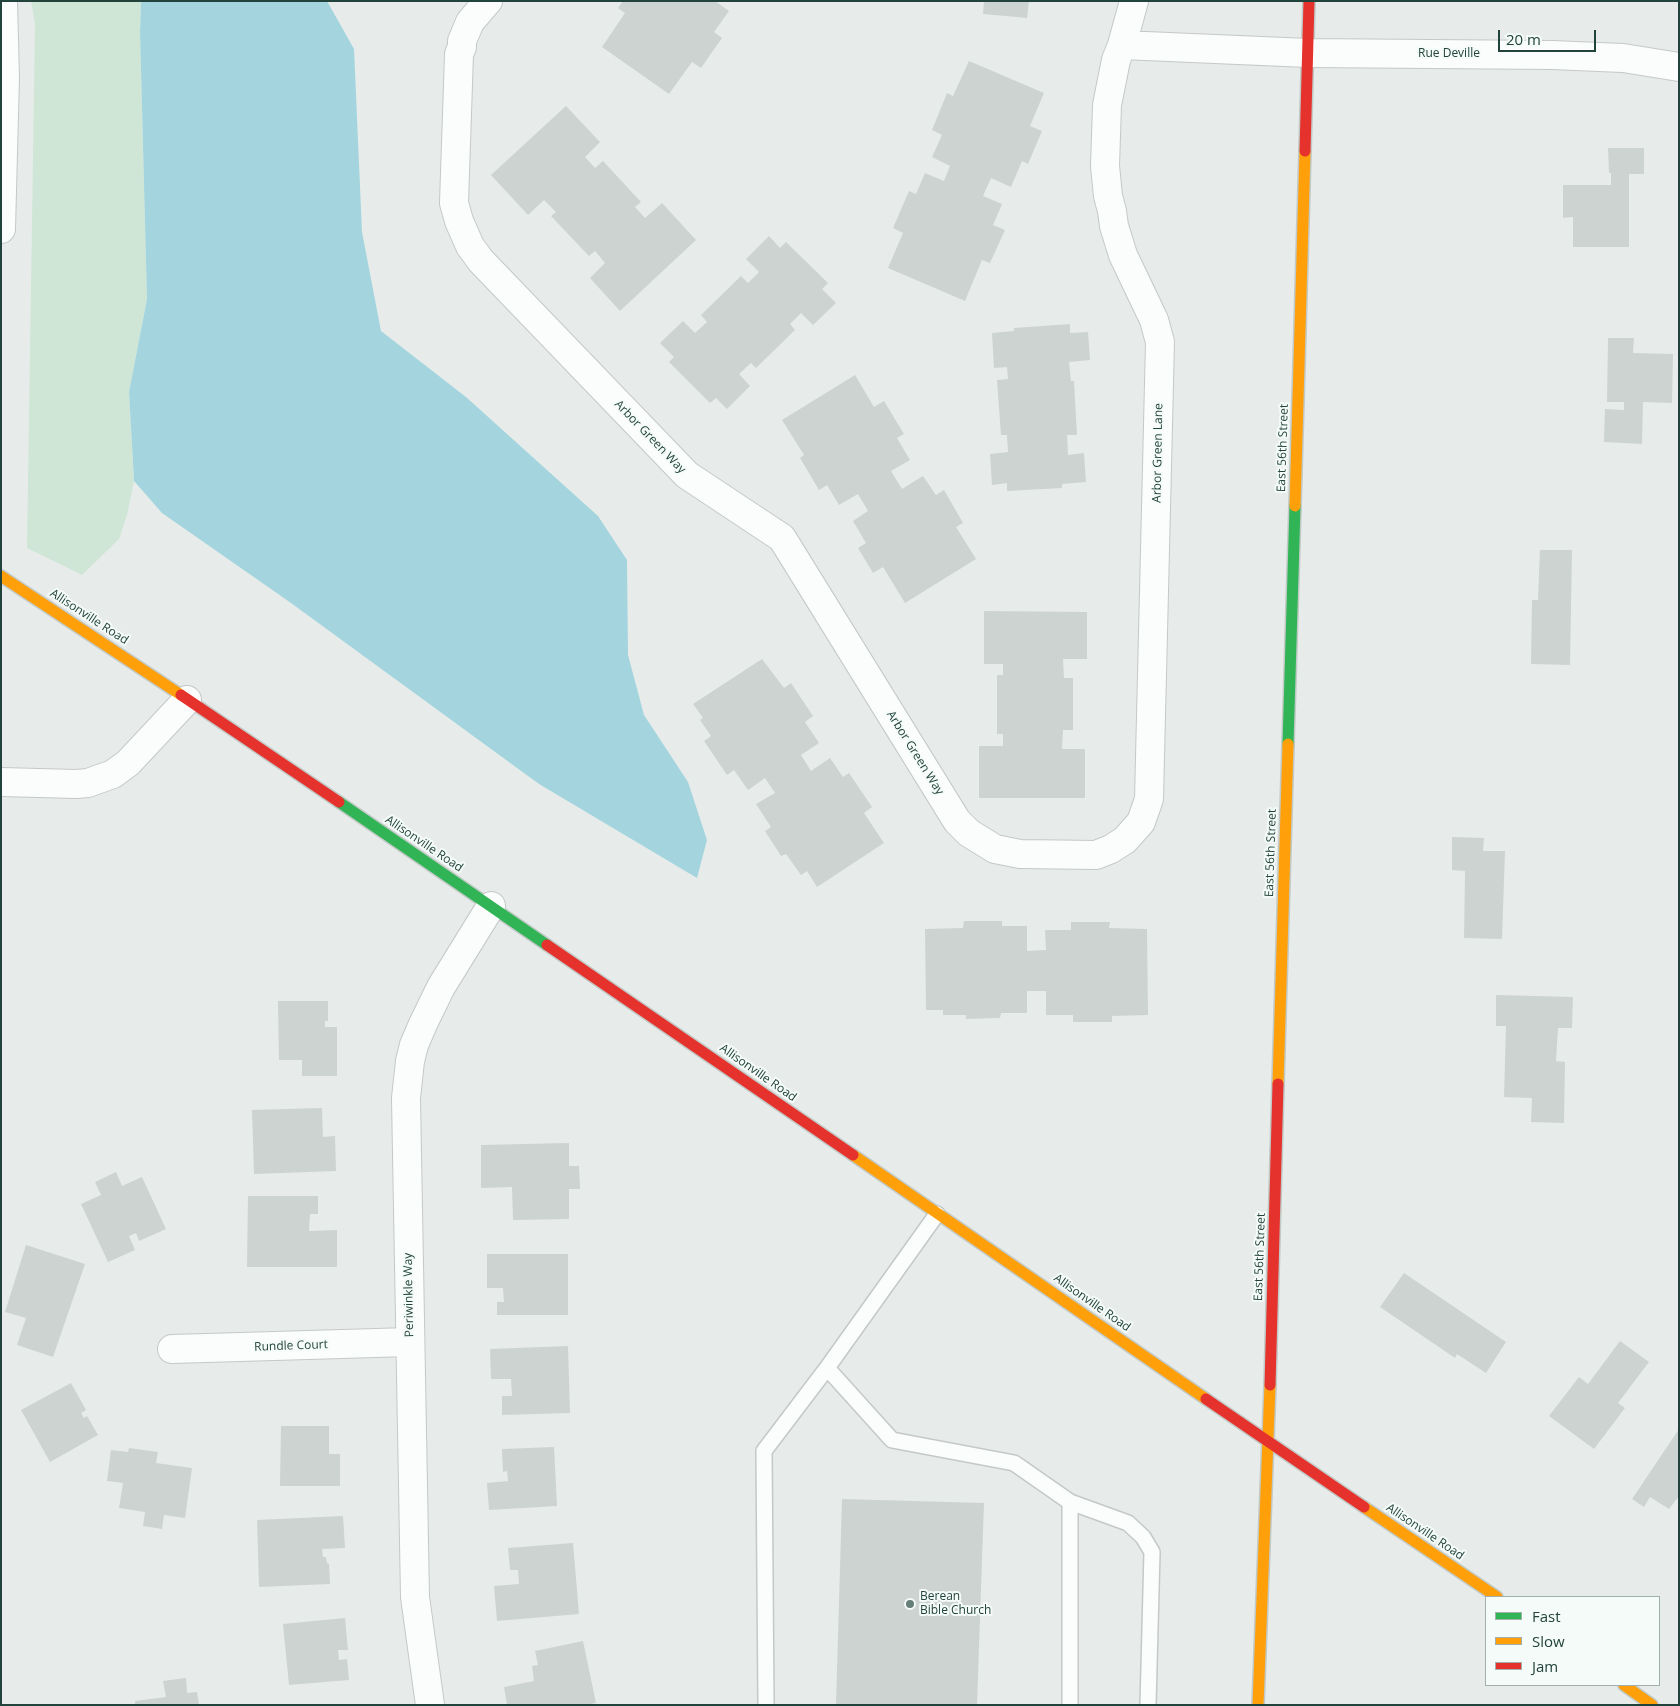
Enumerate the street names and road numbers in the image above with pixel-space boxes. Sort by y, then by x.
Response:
street label: Rue Deville [1418,47,1480,61]
street label: Arbor Green Way [611,397,689,477]
street label: Arbor Green Lane [1150,403,1166,503]
street label: East 56th Street [1274,404,1292,492]
street label: Allisonville Road [47,586,131,648]
street label: Arbor Green Way [883,708,947,798]
street label: East 56th Street [1262,809,1280,897]
street label: Allisonville Road [382,813,466,875]
street label: Allisonville Road [717,1041,799,1105]
street label: East 56th Street [1251,1213,1269,1301]
street label: Periwinkle Way [401,1253,417,1337]
street label: Allisonville Road [1051,1271,1133,1335]
street label: Rundle Court [254,1338,328,1354]
street label: Allisonville Road [1383,1501,1467,1563]

